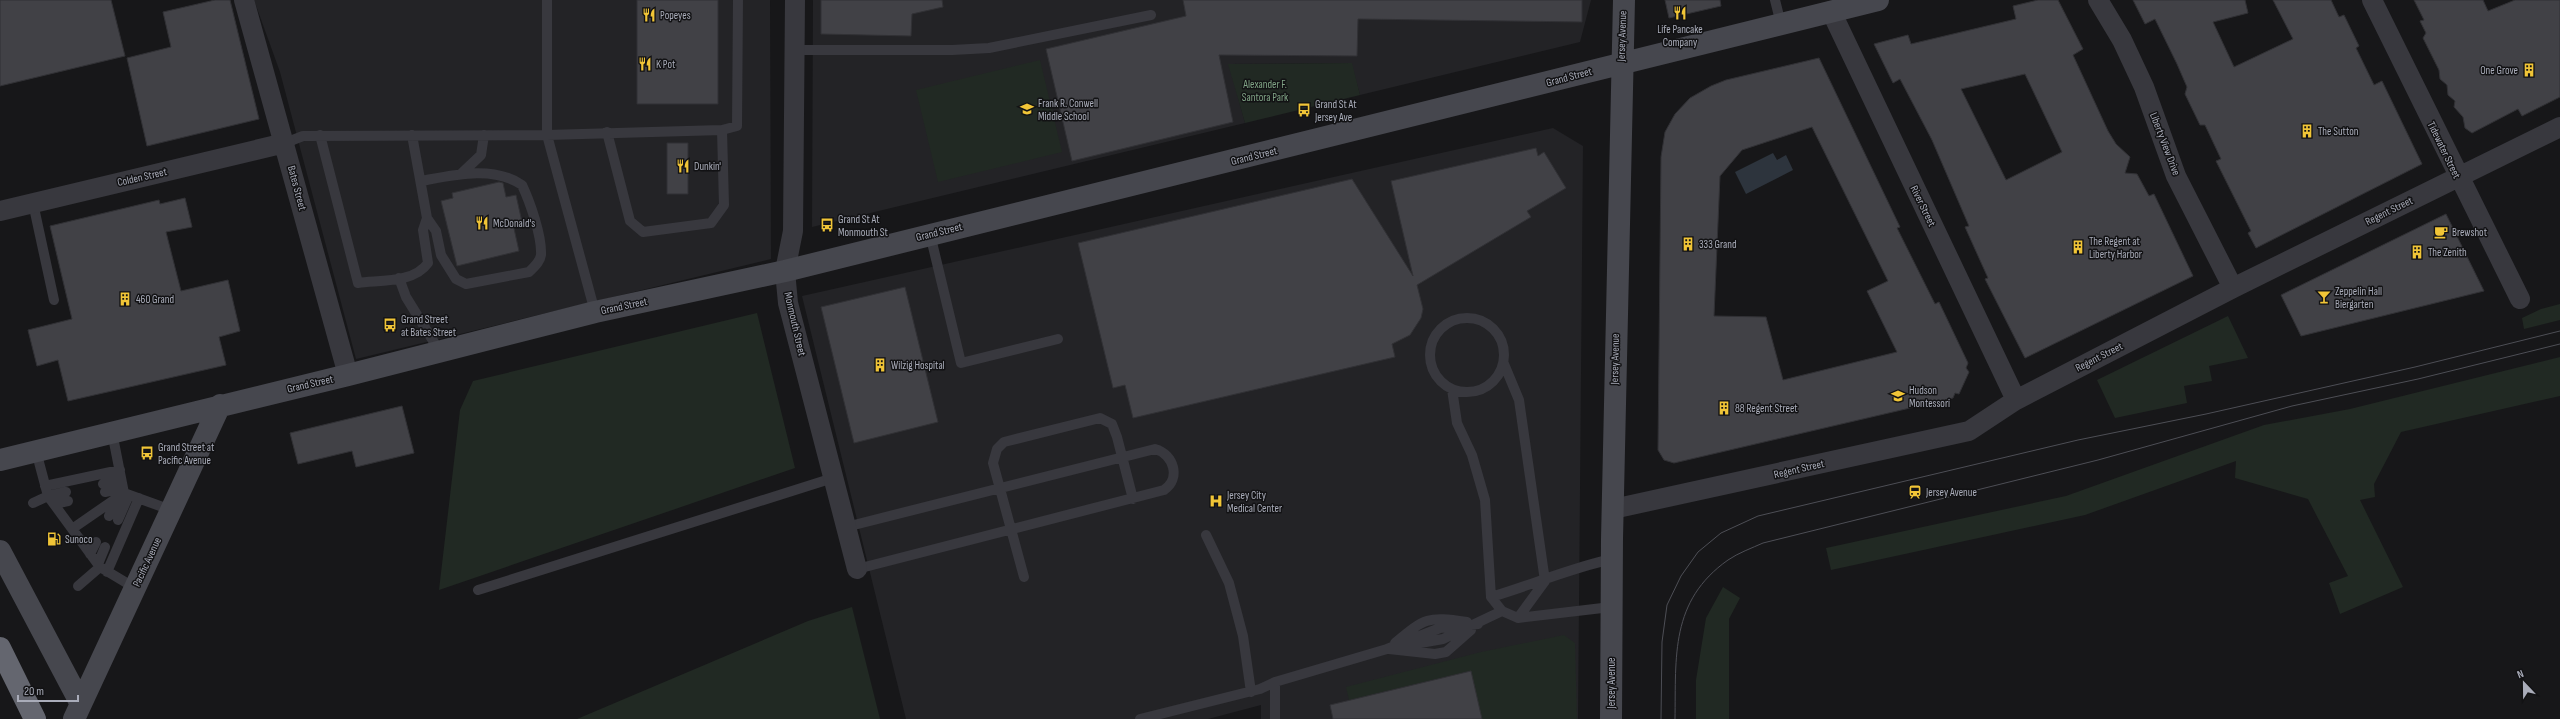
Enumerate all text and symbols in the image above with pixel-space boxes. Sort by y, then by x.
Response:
restaurant icon: Life Pancake Company [1672,5,1688,21]
restaurant icon: Popeyes [641,7,657,23]
place label: Popeyes [660,9,691,22]
street label: Jersey Avenue [1615,10,1629,63]
place label: Life Pancake Company [1657,23,1703,49]
restaurant icon: K Pot [637,56,653,72]
place label: K Pot [656,58,676,71]
building icon: One Grove [2521,62,2537,78]
street label: Grand Street [1545,64,1594,89]
place label: One Grove [2480,64,2518,77]
park label: Alexander F. Santora Park [1242,78,1289,104]
place label: Frank R. Conwell Middle School [1038,97,1098,123]
place label: Grand St At Jersey Ave [1314,98,1357,124]
school or university icon: Frank R. Conwell Middle School [1019,101,1035,117]
bus stop icon: Grand St At Jersey Ave [1296,102,1312,118]
street label: Liberty View Drive [2147,111,2183,177]
street label: Tidewater Street [2425,119,2464,181]
building icon: The Sutton [2299,123,2315,139]
place label: The Sutton [2318,125,2359,138]
street label: Grand Street [1230,144,1279,168]
restaurant icon: Dunkin' [675,158,691,174]
place label: Dunkin' [694,160,721,173]
street label: Bates Street [285,164,309,212]
street label: Colden Street [116,165,169,189]
street label: River Street [1908,183,1939,229]
street label: Regent Street [2363,194,2415,228]
place label: Grand St At Monmouth St [838,213,889,239]
restaurant icon: McDonald's [474,215,490,231]
place label: McDonald's [493,217,535,230]
bus stop icon: Grand St At Monmouth St [819,217,835,233]
street label: Grand Street [915,220,964,244]
cafe icon: Brewshot [2433,224,2449,240]
place label: Brewshot [2452,226,2488,239]
place label: The Regent at Liberty Harbor [2089,235,2142,261]
building icon: 333 Grand [1680,236,1696,252]
place label: 333 Grand [1699,238,1737,251]
building icon: The Regent at Liberty Harbor [2070,239,2086,255]
building icon: The Zenith [2409,244,2425,260]
place label: The Zenith [2428,246,2467,259]
place label: Zeppelin Hall Biergarten [2335,285,2382,311]
bar icon: Zeppelin Hall Biergarten [2316,289,2332,305]
building icon: 460 Grand [117,291,133,307]
street label: Monmouth Street [781,291,809,358]
place label: 460 Grand [136,293,175,306]
street label: Grand Street [600,295,649,317]
place label: Grand Street at Bates Street [401,313,457,339]
bus stop icon: Grand Street at Bates Street [382,317,398,333]
street label: Jersey Avenue [1608,333,1622,386]
street label: Regent Street [2073,339,2125,374]
building icon: Wilzig Hospital [872,357,888,373]
place label: Wilzig Hospital [891,359,945,372]
street label: Grand Street [286,372,335,396]
place label: Hudson Montessori [1909,384,1950,410]
school or university icon: Hudson Montessori [1890,388,1906,404]
building icon: 88 Regent Street [1716,400,1732,416]
place label: 88 Regent Street [1735,402,1798,415]
place label: Grand Street at Pacific Avenue [158,441,215,467]
bus stop icon: Grand Street at Pacific Avenue [139,445,155,461]
street label: Regent Street [1773,457,1826,481]
station icon: Jersey Avenue [1907,484,1923,500]
place label: Jersey Avenue [1925,486,1977,499]
place label: Jersey City Medical Center [1226,489,1282,515]
hospital icon: Jersey City Medical Center [1208,493,1224,509]
fuel station icon: Sunoco [46,531,62,547]
place label: Sunoco [65,533,93,546]
street label: Pacific Avenue [130,535,164,589]
street label: Jersey Avenue [1605,658,1618,709]
north arrow [2504,663,2544,703]
text: N [2515,667,2526,681]
scale bar [18,677,78,703]
text: 20 m [24,684,44,699]

